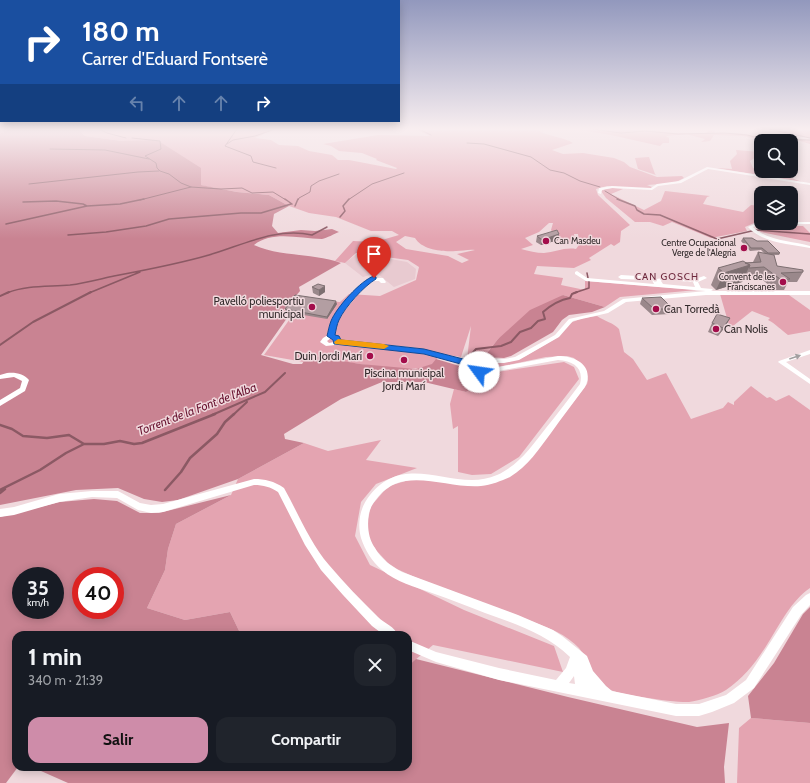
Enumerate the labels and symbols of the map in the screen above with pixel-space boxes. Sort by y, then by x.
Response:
place label: Can Masdeu [554,235,601,246]
marker: Can Masdeu [541,236,551,246]
pin [357,237,391,278]
place label: Centre Ocupacional Verge de l'Alegria [661,237,737,258]
marker: Centre Ocupacional Verge de l'Alegria [739,243,749,253]
district label: CAN GOSCH [635,270,699,283]
place label: Convent de les Franciscanes [719,271,775,292]
marker: Convent de les Franciscanes [778,277,788,287]
place label: Pavelló poliesportiu municipal [213,294,304,321]
marker: Pavelló poliesportiu municipal [307,302,317,312]
place label: Can Torredà [664,302,720,316]
marker: Can Torredà [651,304,661,314]
place label: Can Nolis [724,322,768,336]
marker: Can Nolis [711,324,721,334]
place label: Duin Jordi Marí [294,349,363,363]
marker: Duin Jordi Marí [365,351,375,361]
position arrow [458,351,500,393]
one-way arrow [790,353,802,359]
marker: Piscina municipal Jordi Marí [399,355,409,365]
place label: Piscina municipal Jordi Marí [364,366,444,393]
water label: Torrent de la Font de l'Alba [135,379,259,438]
speed limit sign: 40 [72,567,124,619]

